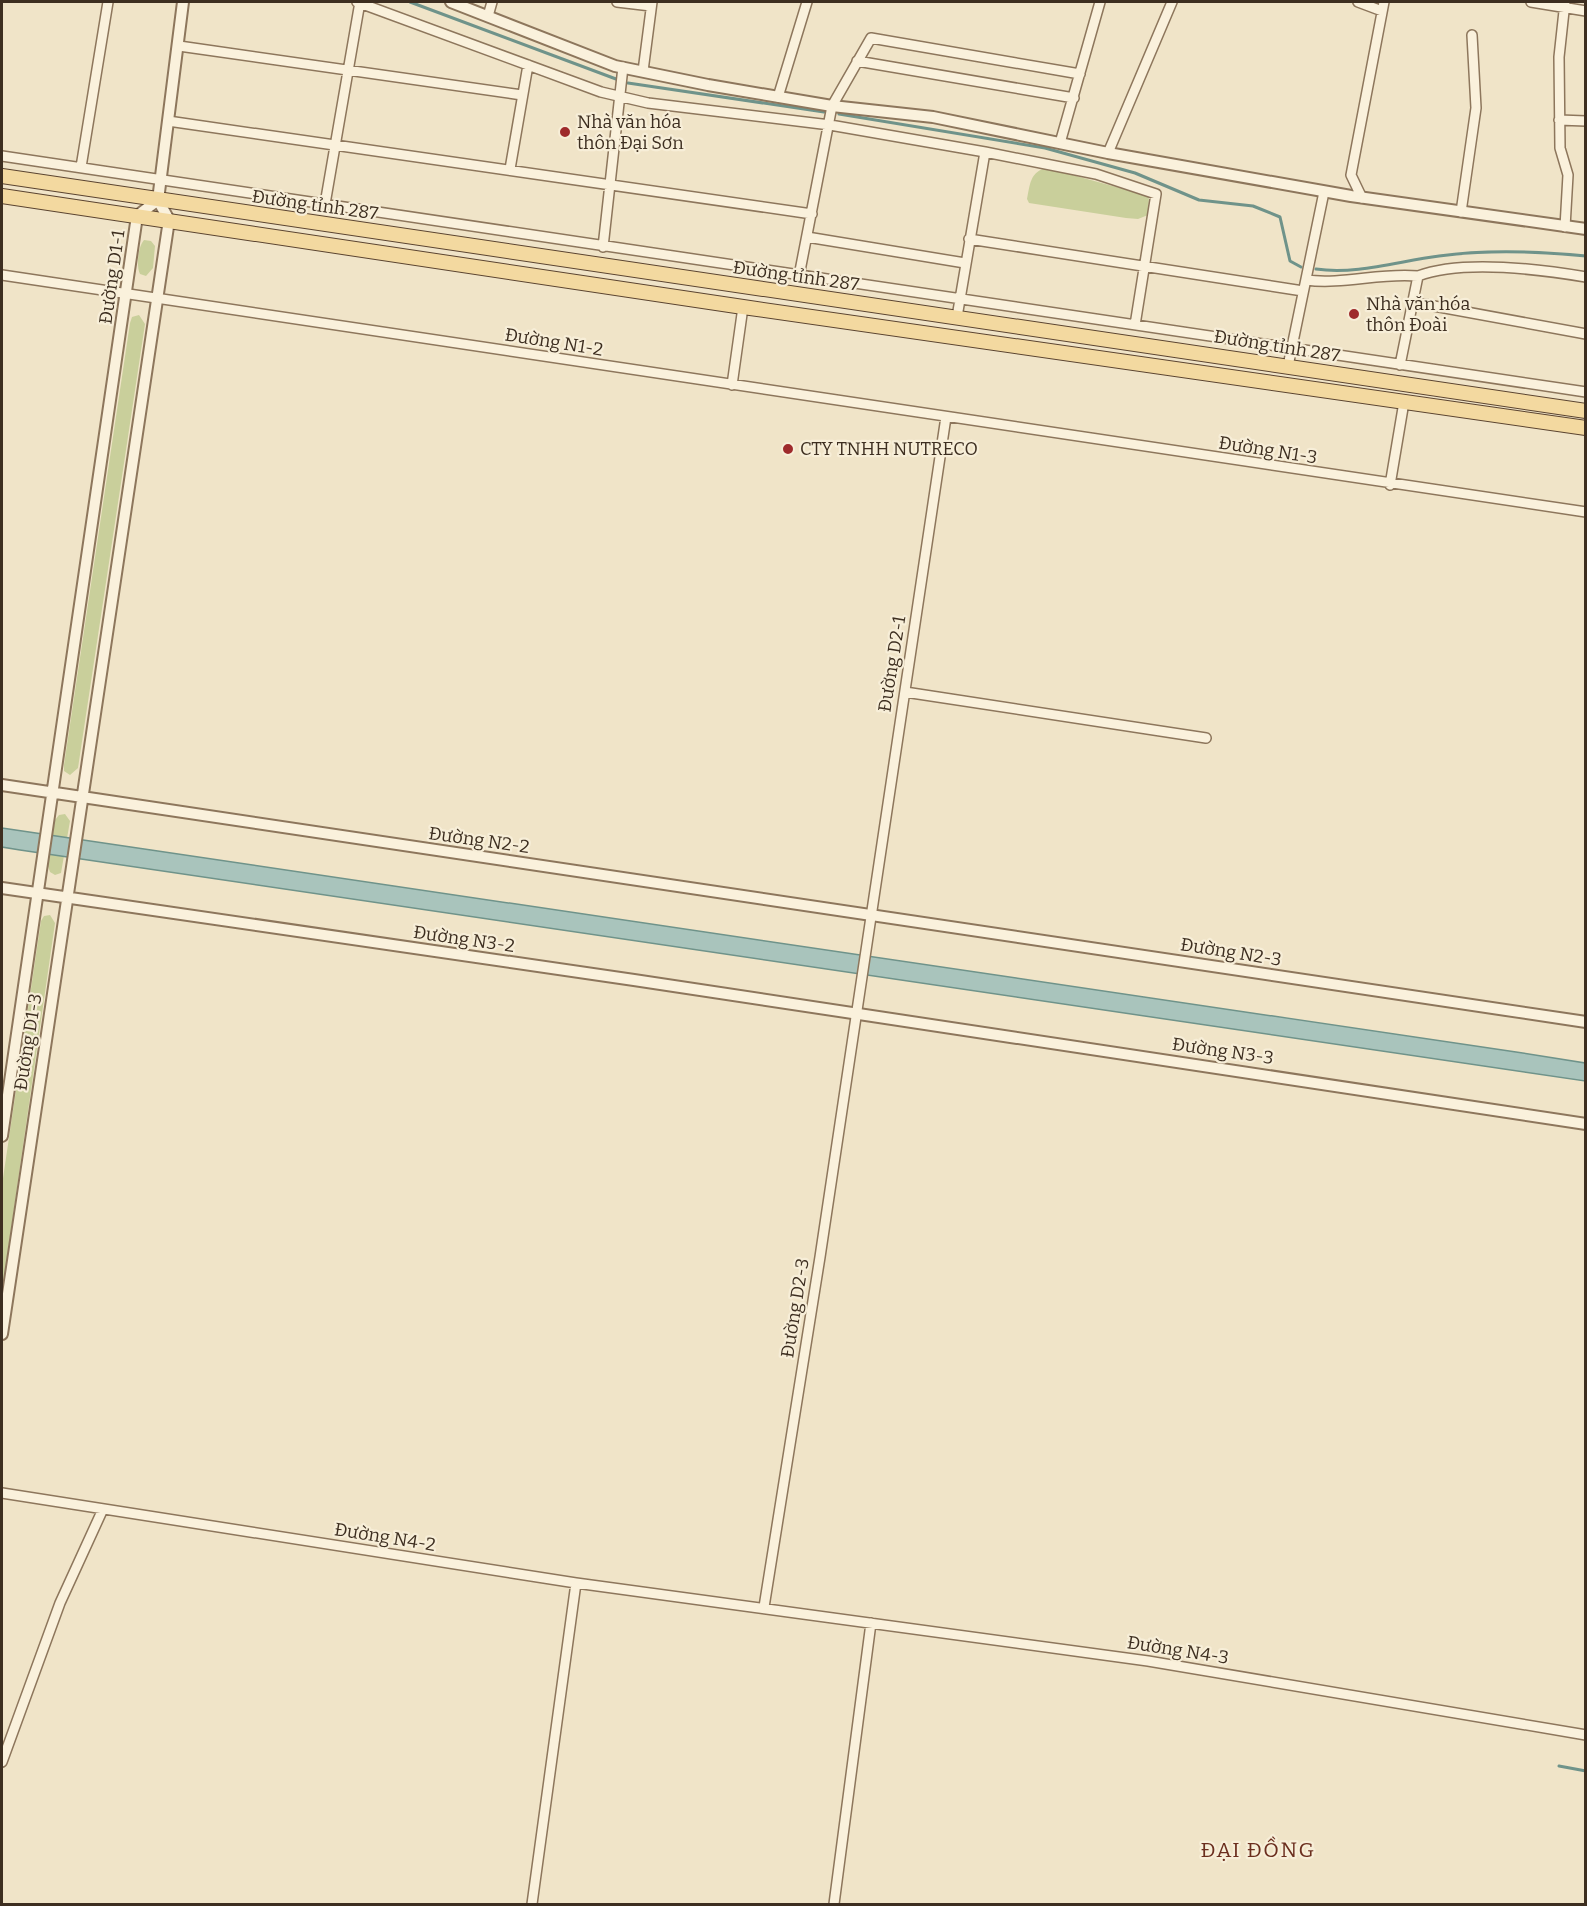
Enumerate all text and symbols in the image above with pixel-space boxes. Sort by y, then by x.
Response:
place label: Nhà văn hóa thôn Đại Sơn [577,111,684,154]
marker: Nhà văn hóa thôn Đại Sơn [558,125,572,139]
street label: Đường tỉnh 287 [250,185,380,225]
street label: Đường D1-1 [95,228,130,325]
street label: Đường tỉnh 287 [731,256,861,296]
place label: Nhà văn hóa thôn Đoài [1366,293,1470,336]
marker: Nhà văn hóa thôn Đoài [1347,307,1361,321]
street label: Đường N1-2 [503,323,605,361]
street label: Đường tỉnh 287 [1212,325,1342,367]
street label: Đường N1-3 [1217,431,1319,469]
place label: CTY TNHH NUTRECO [800,438,978,460]
marker: CTY TNHH NUTRECO [781,442,795,456]
street label: Đường D2-1 [874,614,911,714]
street label: Đường N2-2 [427,822,531,858]
street label: Đường N3-2 [412,921,516,957]
street label: Đường N2-3 [1179,933,1283,971]
street label: Đường D1-3 [9,992,47,1092]
street label: Đường N3-3 [1171,1033,1275,1069]
street label: Đường D2-3 [776,1257,814,1359]
street label: Đường N4-2 [333,1518,437,1556]
street label: Đường N4-3 [1126,1631,1230,1669]
district label: ĐẠI ĐỒNG [1200,1836,1316,1863]

